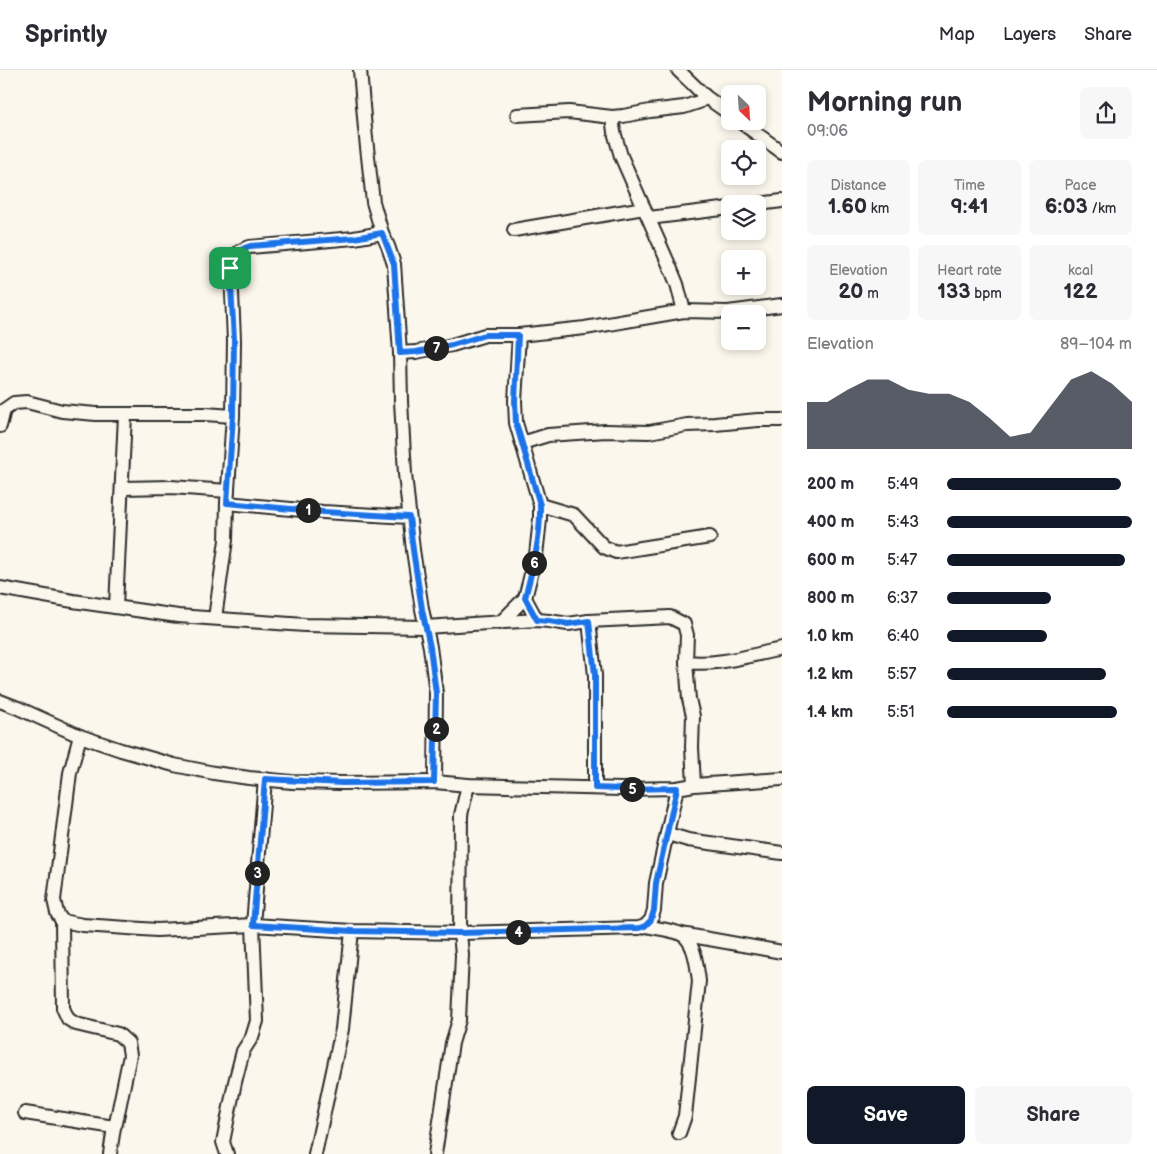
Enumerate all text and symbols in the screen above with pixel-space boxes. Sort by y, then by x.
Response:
text: Sprintly [25,20,107,49]
text: Map [939,24,975,45]
text: Layers [1003,24,1056,45]
text: Share [1084,24,1132,45]
north arrow [721,85,766,130]
map controls [721,85,766,350]
text: Morning run [807,86,962,119]
button: share [1080,87,1132,139]
text: 09:06 [807,122,848,141]
button: locate [721,140,766,185]
text: Distance [831,177,886,194]
text: Time [954,177,985,194]
text: Pace [1065,177,1096,194]
text: 1.60 [828,194,867,219]
text: 9:41 [950,194,989,219]
text: 6:03 [1045,194,1088,219]
button: layers [721,195,766,240]
text: km [867,200,889,217]
text: /km [1088,200,1116,217]
pin [209,247,251,289]
button: + [721,250,766,295]
icon: arrive [216,254,244,282]
text: Elevation [829,262,888,279]
text: Heart rate [937,262,1002,279]
text: kcal [1068,262,1093,279]
text: 20 [838,279,863,304]
text: 133 [937,279,971,304]
text: 122 [1064,279,1098,304]
text: m [863,285,879,302]
text: bpm [971,285,1002,302]
button: − [721,305,766,350]
text: Elevation [807,335,874,354]
text: 89–104 m [1060,335,1132,354]
pin: 7 [424,336,448,360]
text: 7 [433,340,440,357]
text: 200 m [807,475,854,494]
text: 5:49 [887,475,918,494]
pin: 1 [296,498,320,522]
text: 1 [306,502,311,519]
text: 400 m [807,513,854,532]
text: 5:43 [887,513,919,532]
pin: 6 [522,550,546,576]
text: 600 m [807,551,855,570]
text: 5:47 [887,551,917,570]
text: 6 [530,555,539,572]
text: 800 m [807,589,855,608]
text: 6:37 [887,589,918,608]
text: 1.0 km [807,627,854,646]
text: 6:40 [887,627,919,646]
text: 1.2 km [807,665,853,684]
text: 5:57 [887,665,916,684]
text: 1.4 km [807,703,853,722]
text: 5:51 [887,703,915,722]
pin: 2 [424,716,448,742]
text: 2 [432,721,441,738]
pin: 5 [620,776,644,802]
text: 5 [628,781,637,798]
pin: 3 [244,860,270,886]
text: 3 [253,865,262,882]
pin: 4 [506,920,530,944]
text: 4 [514,924,523,941]
button: Save [807,1086,965,1144]
button: Share [975,1086,1132,1144]

